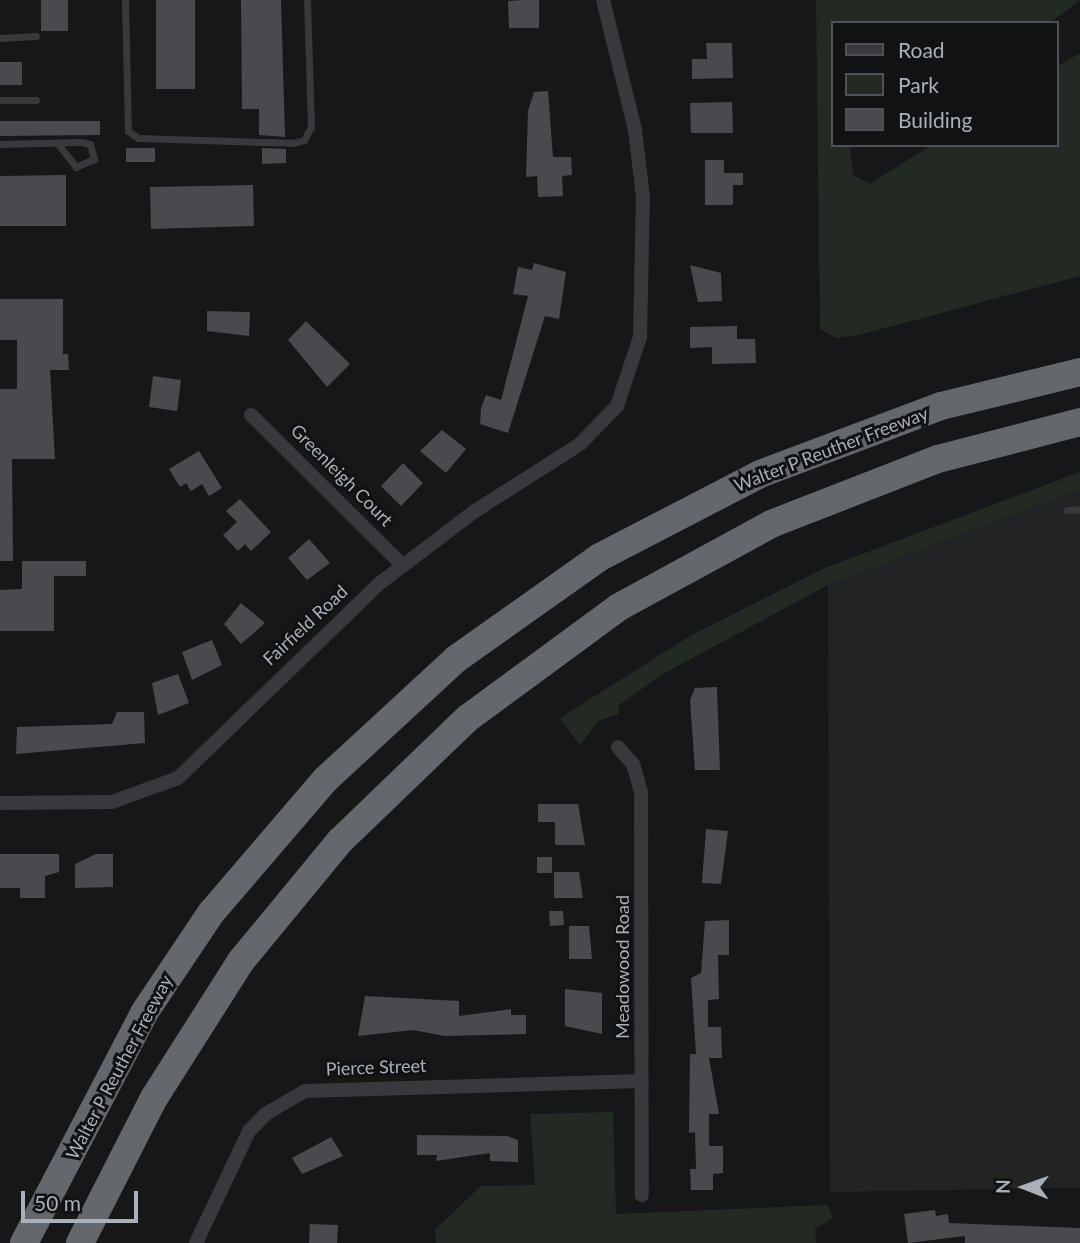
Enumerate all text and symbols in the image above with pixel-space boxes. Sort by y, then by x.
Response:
legend [832,21,1059,147]
text: Road [898,37,945,62]
text: Park [898,72,939,97]
text: Building [898,107,973,132]
street label: Walter P Reuther Freeway [730,402,932,496]
street label: Greenleigh Court [286,419,398,531]
street label: Fairfield Road [258,580,352,670]
street label: Meadowood Road [611,895,633,1039]
street label: Walter P Reuther Freeway [61,970,177,1164]
street label: Pierce Street [325,1054,427,1080]
north arrow [989,1152,1059,1222]
scale bar [24,1176,142,1220]
text: N [991,1179,1014,1194]
text: 50 m [34,1190,81,1215]

